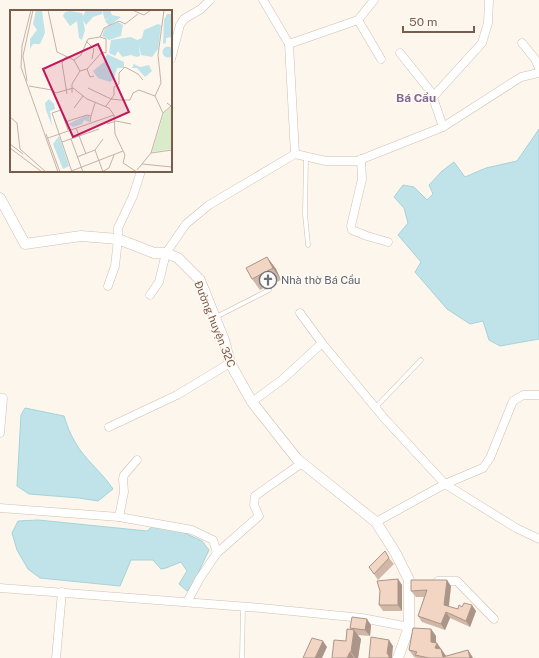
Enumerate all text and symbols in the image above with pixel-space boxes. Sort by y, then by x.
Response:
scale bar [403,8,474,34]
inset map [10,10,172,172]
text: 50 m [409,15,437,29]
district label: Bá Cầu [396,91,436,105]
church icon: Nhà thờ Bá Cầu [258,270,278,290]
place label: Nhà thờ Bá Cầu [281,274,360,286]
street label: Đường huyện 32C [192,279,238,369]

